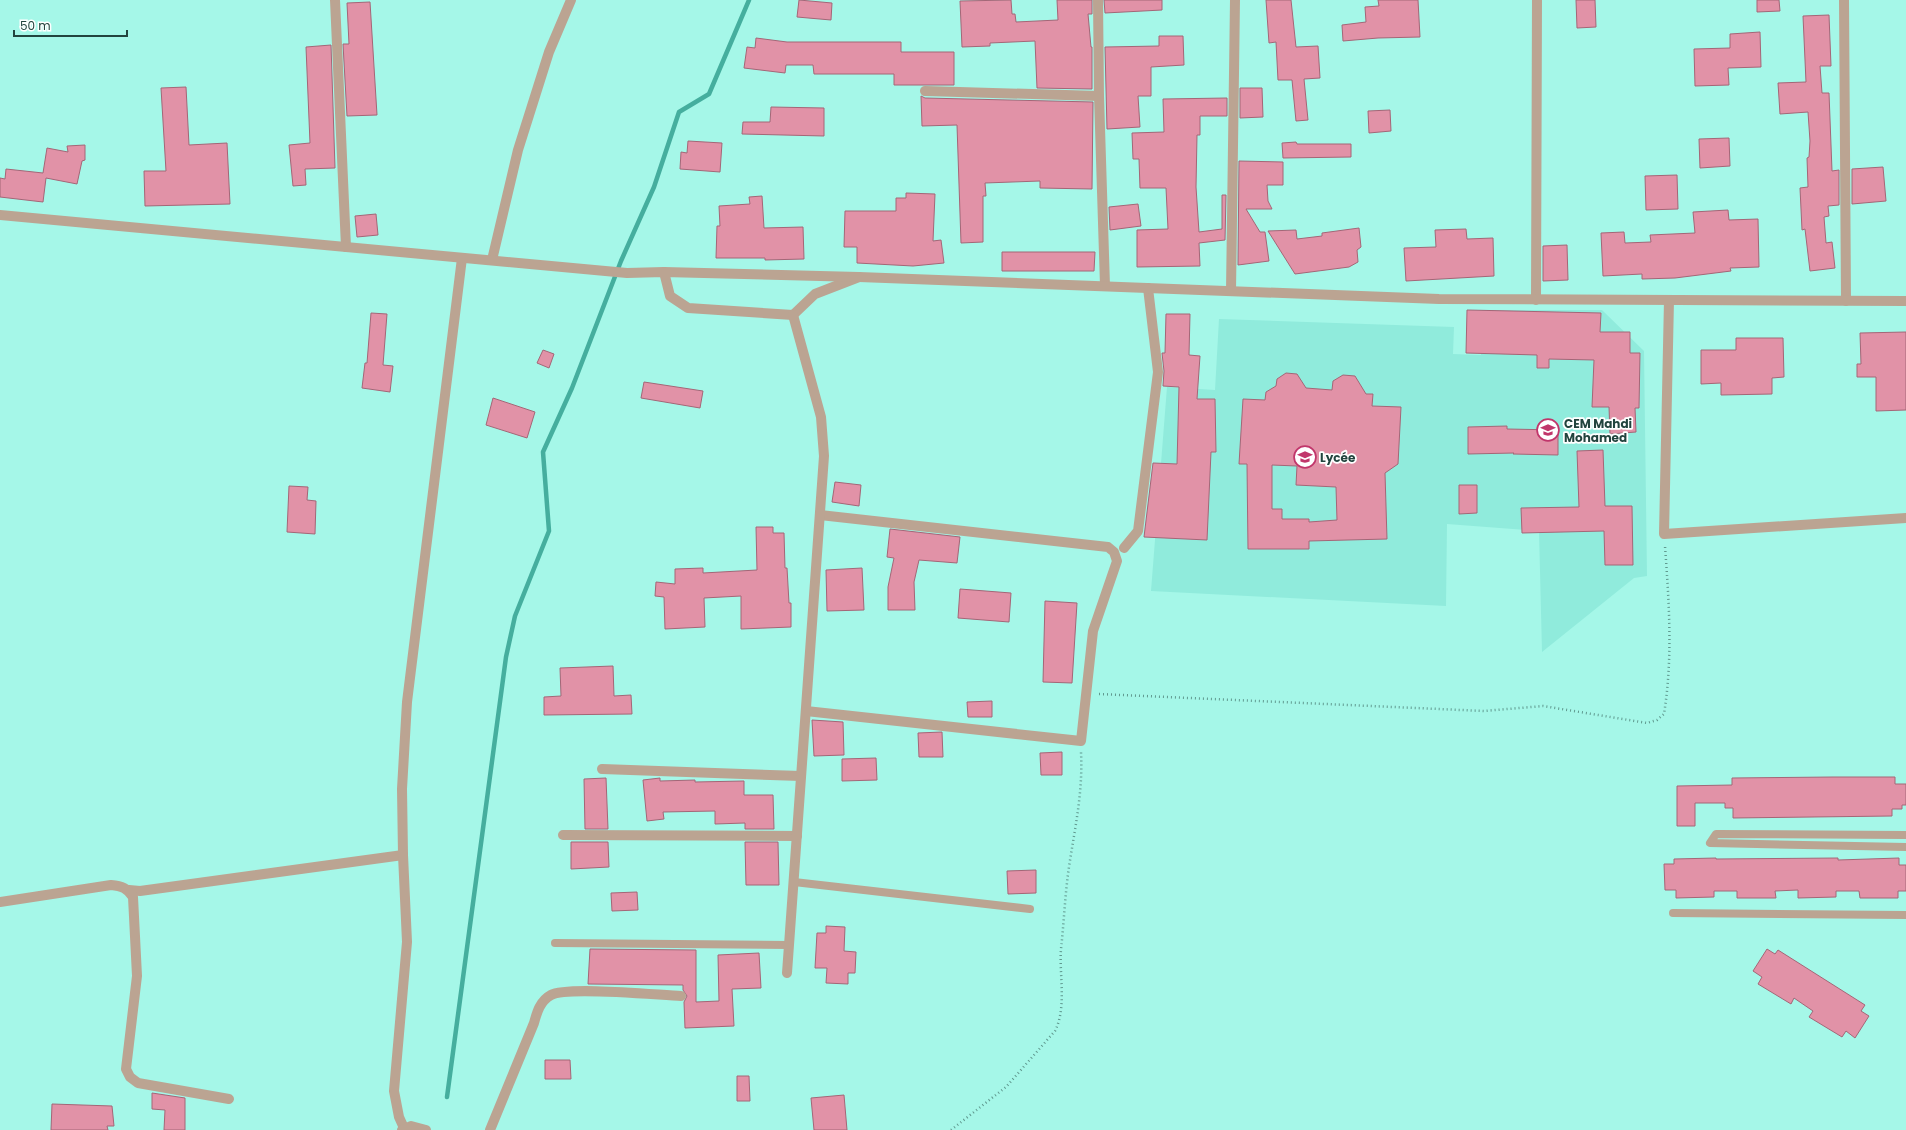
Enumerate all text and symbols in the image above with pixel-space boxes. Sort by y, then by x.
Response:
scale bar [14,12,127,38]
text: 50 m [20,17,51,34]
place label: CEM Mahdi Mohamed [1564,415,1632,446]
school or university icon: CEM Mahdi Mohamed [1535,417,1561,443]
school or university icon: Lycée [1292,444,1318,470]
place label: Lycée [1320,449,1356,466]

